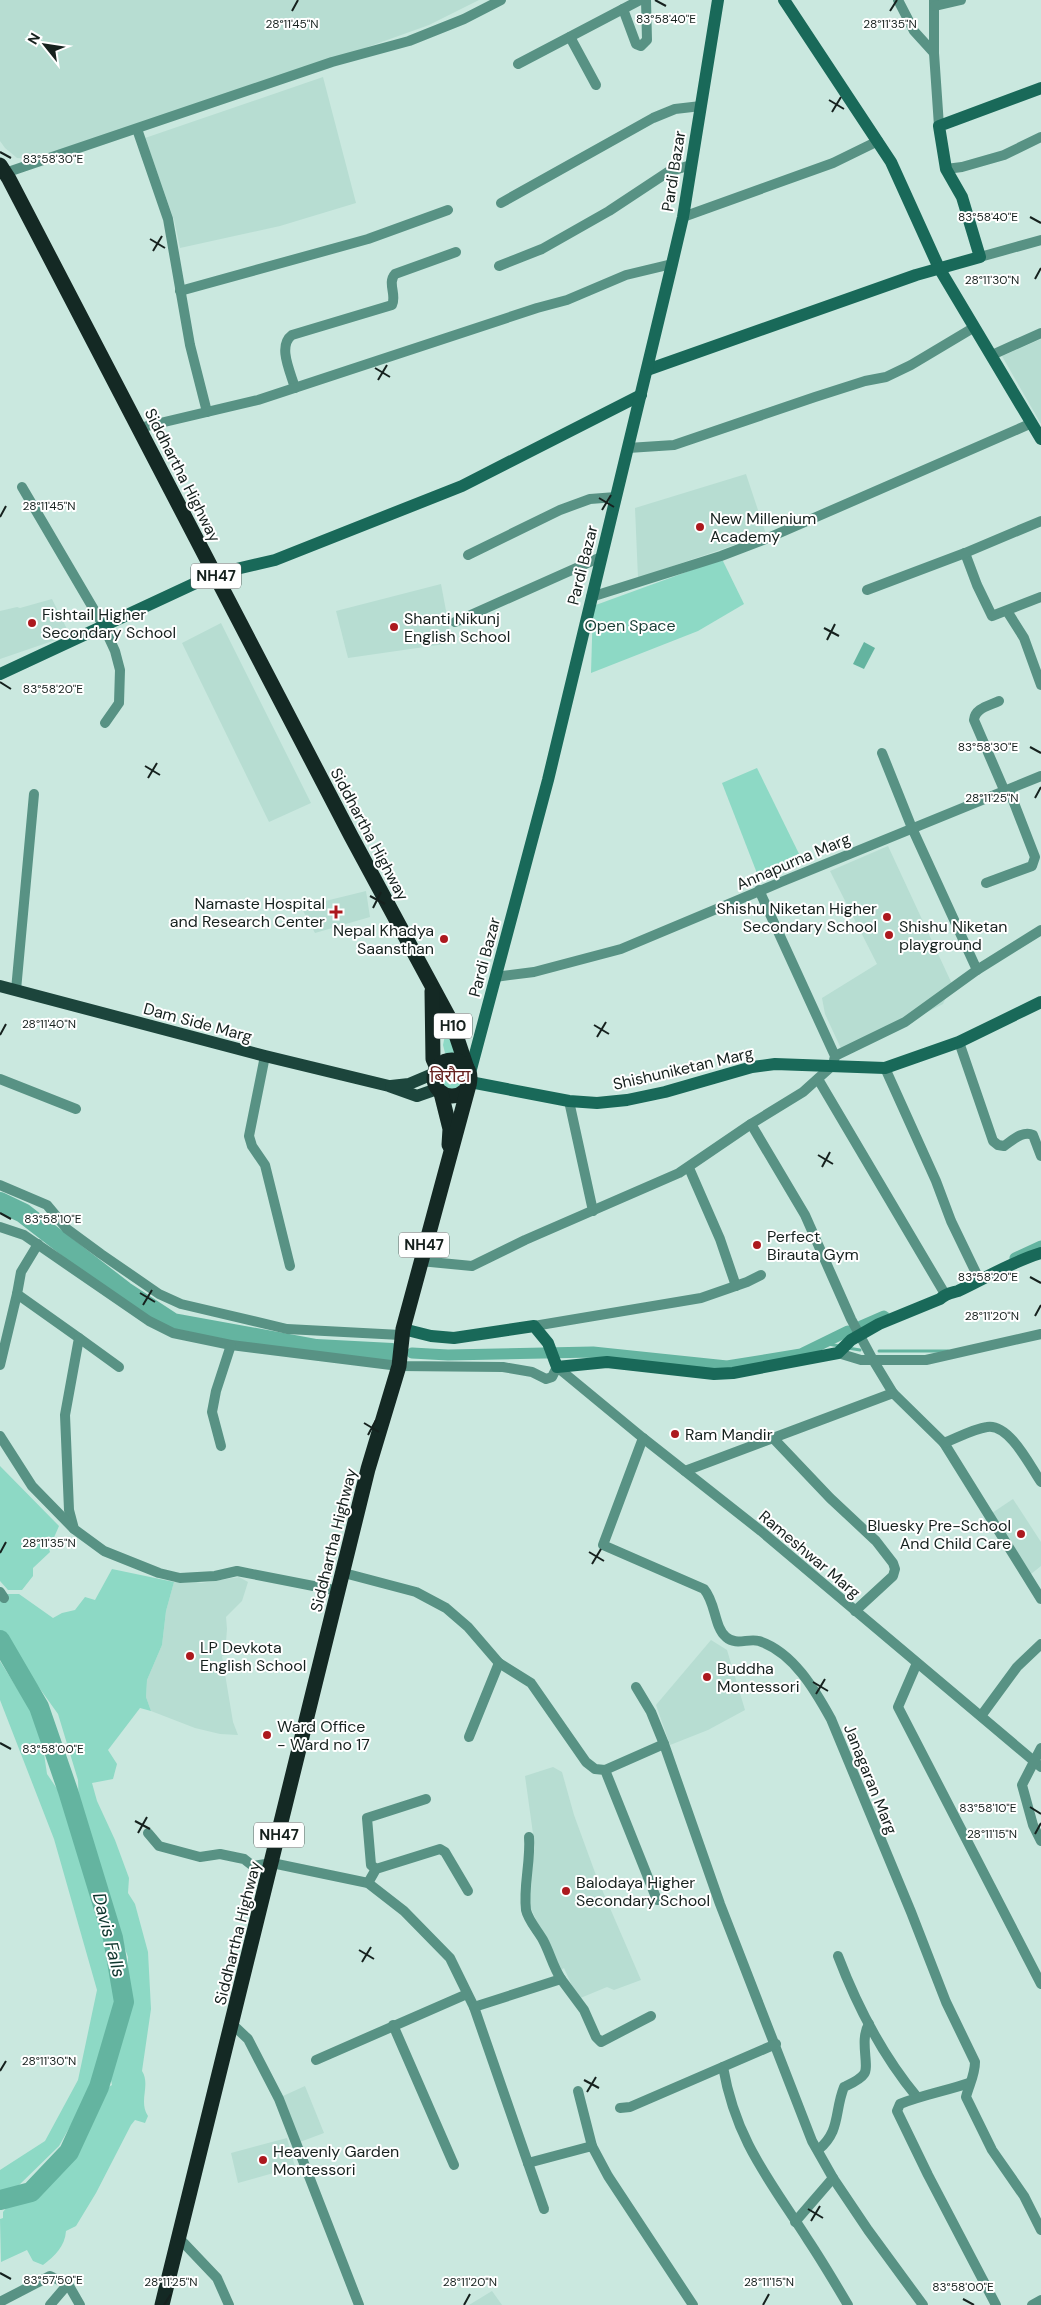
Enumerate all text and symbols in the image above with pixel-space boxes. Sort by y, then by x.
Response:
text: 83°58'40"E [636,11,696,27]
text: 28°11'45"N [265,16,319,32]
text: 28°11'35"N [863,16,917,32]
north arrow [20,20,70,70]
text: N [23,30,44,47]
street label: Pardi Bazar [657,129,690,213]
text: 83°58'30"E [23,151,84,167]
text: 83°58'40"E [958,209,1018,225]
text: 28°11'30"N [965,272,1019,288]
street label: Siddhartha Highway [140,405,225,546]
text: 28°11'45"N [22,498,76,514]
place label: New Millenium Academy [710,508,816,547]
marker: New Millenium Academy [694,521,706,533]
street label: Pardi Bazar [562,523,603,607]
road number: NH47 [191,564,241,588]
place label: Fishtail Higher Secondary School [42,604,176,643]
place label: Shanti Nikunj English School [404,608,510,647]
park label: Open Space [584,615,676,636]
marker: Fishtail Higher Secondary School [26,617,38,629]
marker: Shanti Nikunj English School [388,621,400,633]
text: 83°58'20"E [23,681,83,697]
text: 83°58'30"E [958,739,1019,755]
street label: Siddhartha Highway [326,764,414,904]
text: 28°11'25"N [965,790,1019,806]
street label: Annapurna Marg [733,828,853,895]
place label: Namaste Hospital and Research Center [170,893,325,932]
place label: Shishu Niketan Higher Secondary School [717,898,877,937]
marker: Namaste Hospital and Research Center [329,905,343,919]
marker: Shishu Niketan Higher Secondary School [881,911,893,923]
street label: Pardi Bazar [464,915,505,999]
place label: Shishu Niketan playground [899,916,1007,955]
place label: Nepal Khadya Saansthan [333,920,434,959]
marker: Shishu Niketan playground [883,929,895,941]
marker: Nepal Khadya Saansthan [438,933,450,945]
street label: Dam Side Marg [141,998,255,1047]
road number: H10 [434,1014,472,1038]
text: 28°11'40"N [22,1016,76,1032]
street label: Shishuniketan Marg [611,1042,755,1095]
district label: बिरौटा [430,1064,471,1088]
text: 83°58'10"E [24,1211,82,1227]
place label: Perfect Birauta Gym [767,1226,859,1265]
road number: NH47 [399,1232,449,1258]
marker: Perfect Birauta Gym [751,1239,763,1251]
text: 83°58'20"E [958,1269,1018,1285]
text: 28°11'20"N [965,1308,1019,1324]
place label: Ram Mandir [685,1424,773,1445]
marker: Ram Mandir [669,1428,681,1440]
street label: Siddhartha Highway [305,1466,362,1614]
street label: Rameshwar Marg [755,1506,865,1603]
place label: Bluesky Pre-School And Child Care [867,1515,1011,1554]
marker: Bluesky Pre-School And Child Care [1015,1528,1027,1540]
text: 28°11'35"N [22,1535,76,1551]
place label: LP Devkota English School [200,1637,306,1676]
marker: LP Devkota English School [184,1650,196,1662]
place label: Buddha Montessori [717,1658,800,1697]
marker: Buddha Montessori [701,1671,713,1683]
place label: Ward Office - Ward no 17 [277,1716,370,1755]
street label: Janagaran Marg [839,1721,902,1837]
marker: Ward Office - Ward no 17 [261,1729,273,1741]
text: 83°58'00"E [22,1741,84,1757]
text: 83°58'10"E [959,1800,1017,1816]
road number: NH47 [254,1822,304,1848]
text: 28°11'15"N [967,1826,1017,1842]
street label: Siddhartha Highway [209,1859,266,2007]
place label: Balodaya Higher Secondary School [576,1872,710,1911]
marker: Balodaya Higher Secondary School [560,1885,572,1897]
water label: Davis Falls [87,1890,131,1980]
text: 28°11'30"N [22,2053,76,2069]
place label: Heavenly Garden Montessori [273,2141,399,2180]
marker: Heavenly Garden Montessori [257,2154,269,2166]
text: 83°57'50"E [23,2272,83,2288]
text: 28°11'25"N [144,2274,198,2290]
text: 28°11'20"N [443,2274,497,2290]
text: 28°11'15"N [744,2274,794,2290]
text: 83°58'00"E [932,2279,994,2295]

